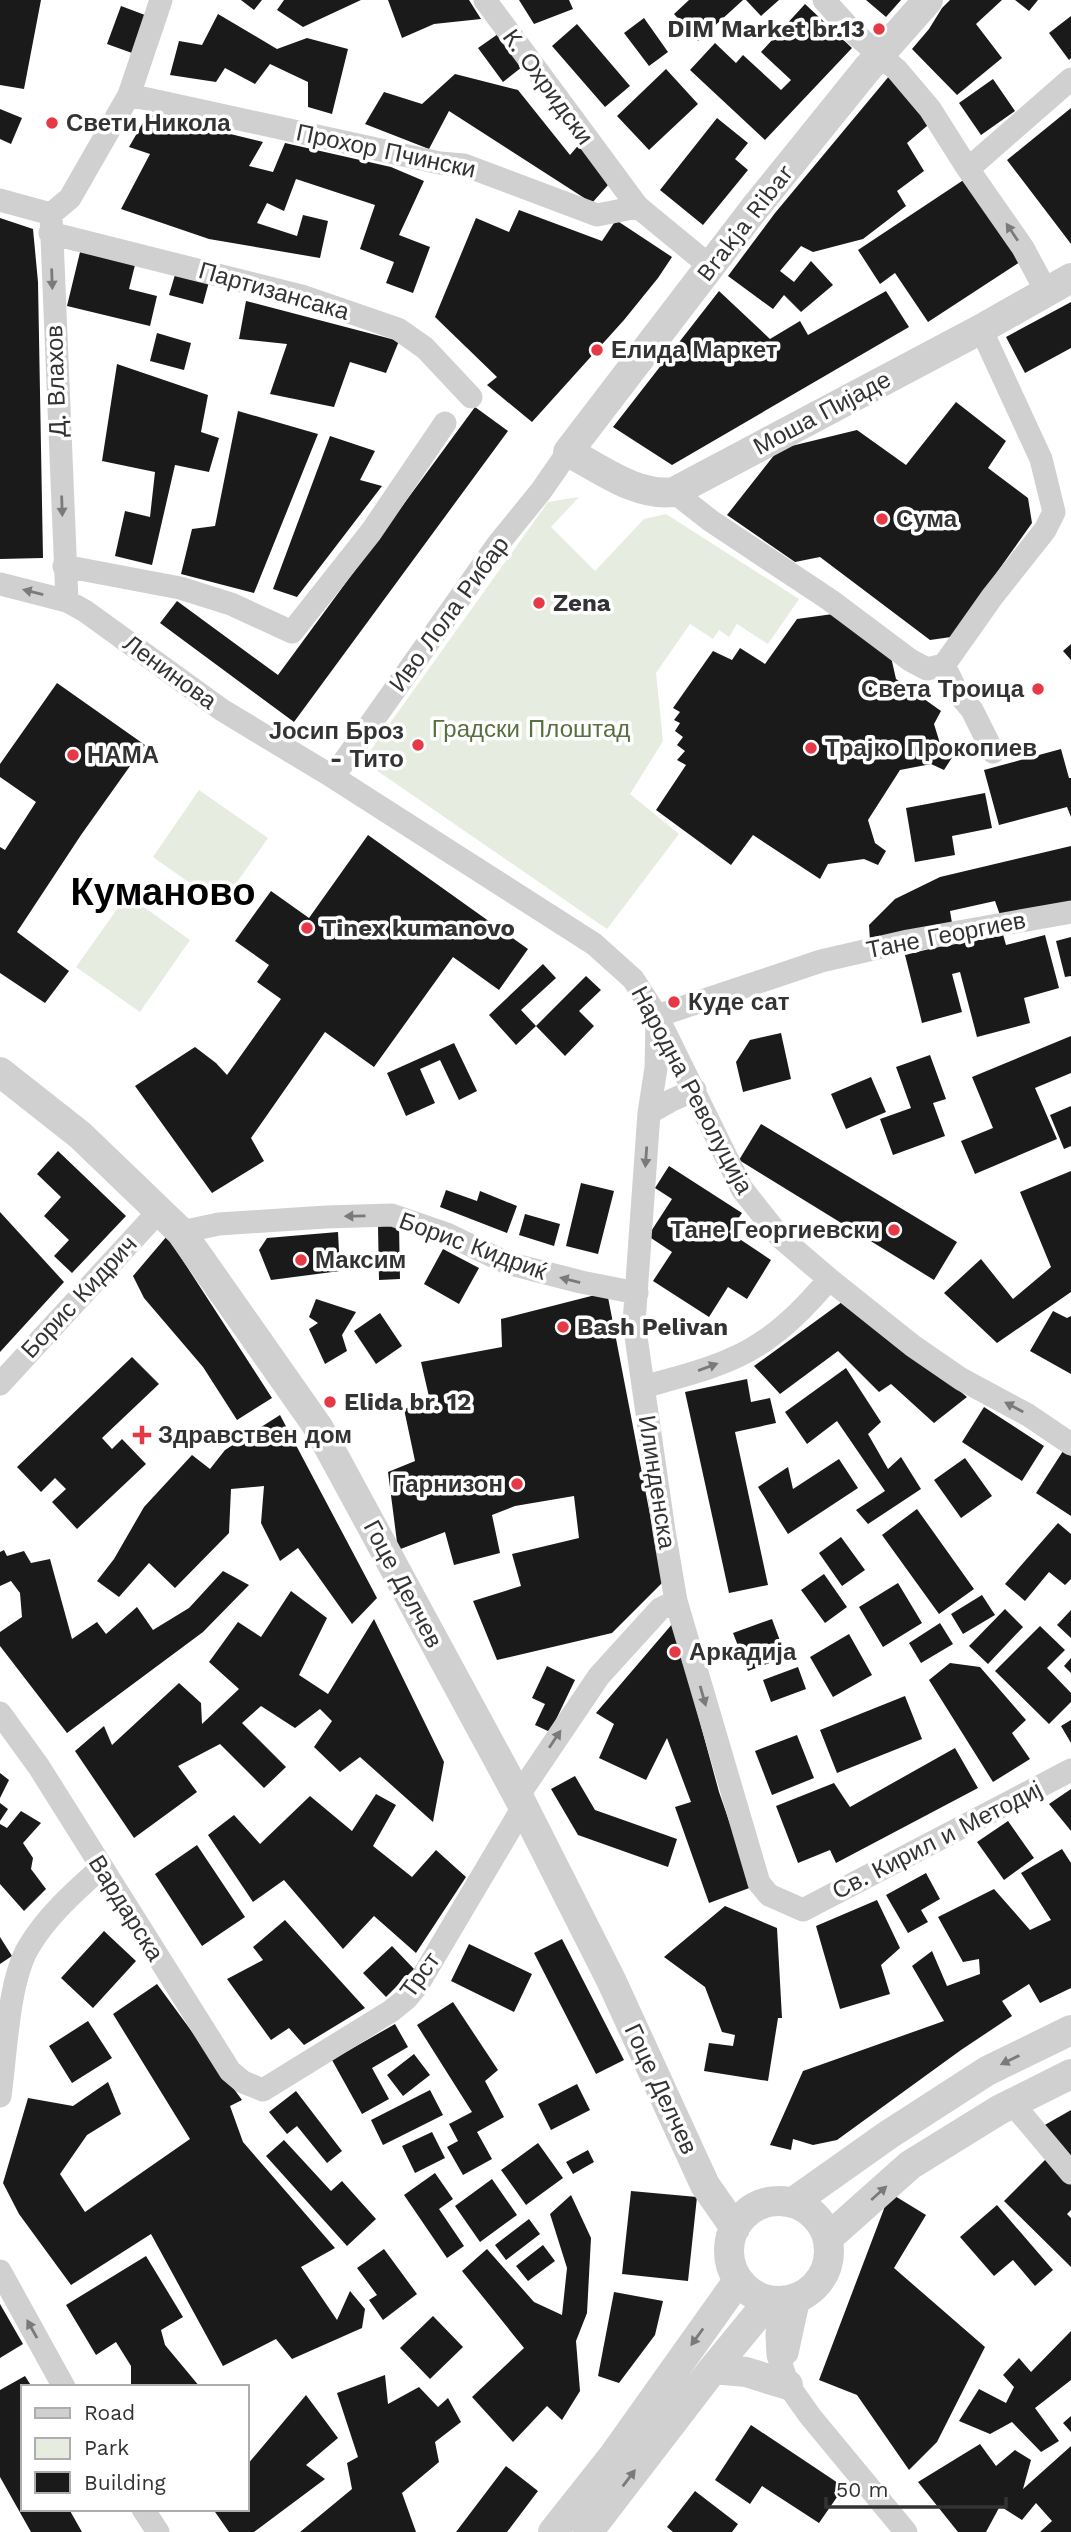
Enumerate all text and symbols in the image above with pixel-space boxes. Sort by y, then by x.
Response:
place label: DIM Market br.13 [667,15,865,43]
marker: DIM Market br.13 [871,21,887,37]
street label: К. Охридски [497,24,599,150]
place label: Свети Никола [66,109,231,137]
marker: Свети Никола [44,115,60,131]
street label: Прохор Пчински [294,118,478,184]
street label: Brakja Ribar [691,159,799,287]
one-way arrow [1005,223,1019,241]
street label: Партизансака [196,256,353,326]
one-way arrow [47,268,58,290]
street label: Д. Влахов [40,325,72,437]
place label: Елида Маркет [611,336,778,364]
marker: Елида Маркет [589,342,605,358]
street label: Моша Пијаде [749,365,895,461]
one-way arrow [56,495,67,517]
place label: Сума [896,505,958,533]
marker: Сума [874,511,890,527]
street label: Иво Лола Рибар [383,531,515,697]
one-way arrow [22,586,44,597]
place label: Zena [553,589,611,617]
marker: Zena [531,595,547,611]
street label: Ленинова [118,629,223,716]
place label: Света Троица [861,675,1025,703]
marker: Света Троица [1030,681,1046,697]
park label: Градски Плоштад [432,715,630,743]
place label: Јосип Броз - Тито [269,717,404,773]
place label: Трајко Прокопиев [825,734,1037,762]
marker: Јосип Броз - Тито [410,737,426,753]
marker: Трајко Прокопиев [803,740,819,756]
place label: НАМА [87,741,159,769]
marker: НАМА [65,747,81,763]
district label: Куманово [71,870,255,914]
street label: Тане Георгиев [864,906,1028,964]
place label: Tinex kumanovo [321,914,515,942]
marker: Tinex kumanovo [299,920,315,936]
street label: Народна Револуција [625,981,759,1199]
place label: Куде сат [688,988,790,1016]
marker: Куде сат [666,994,682,1010]
one-way arrow [640,1147,651,1169]
street label: Борис Кидриќ [396,1206,551,1286]
one-way arrow [343,1210,365,1222]
place label: Тане Георгиевски [670,1216,880,1244]
marker: Тане Георгиевски [886,1222,902,1238]
street label: Борис Кидрич [15,1230,143,1364]
place label: Максим [315,1246,406,1274]
marker: Максим [293,1252,309,1268]
one-way arrow [560,1274,581,1284]
place label: Bash Pelivan [577,1313,728,1341]
marker: Bash Pelivan [555,1319,571,1335]
one-way arrow [697,1361,718,1372]
place label: Elida br. 12 [344,1388,471,1416]
marker: Elida br. 12 [322,1394,338,1410]
one-way arrow [1004,1401,1024,1413]
street label: Илинденска [633,1413,681,1551]
place label: Здравствен дом [158,1421,352,1449]
marker: Здравствен дом [132,1425,152,1445]
place label: Гарнизон [392,1470,503,1498]
marker: Гарнизон [509,1476,525,1492]
street label: Гоце Делчев [358,1515,448,1653]
place label: Аркадија [689,1638,797,1666]
marker: Аркадија [667,1644,683,1660]
one-way arrow [698,1686,708,1707]
one-way arrow [548,1729,561,1749]
street label: Св. Кирил и Методиј [827,1775,1047,1905]
street label: Вардарска [83,1850,170,1967]
street label: Трст [394,1947,446,2003]
street label: Гоце Делчев [619,2019,703,2159]
one-way arrow [1000,2054,1020,2065]
one-way arrow [870,2185,888,2201]
one-way arrow [26,2319,38,2339]
one-way arrow [691,2328,705,2346]
legend [21,2385,248,2511]
text: Road [84,2400,135,2425]
text: Park [84,2435,129,2460]
scale bar [826,2466,1006,2510]
one-way arrow [622,2469,636,2487]
text: Building [84,2470,166,2495]
text: 50 m [836,2477,888,2502]

